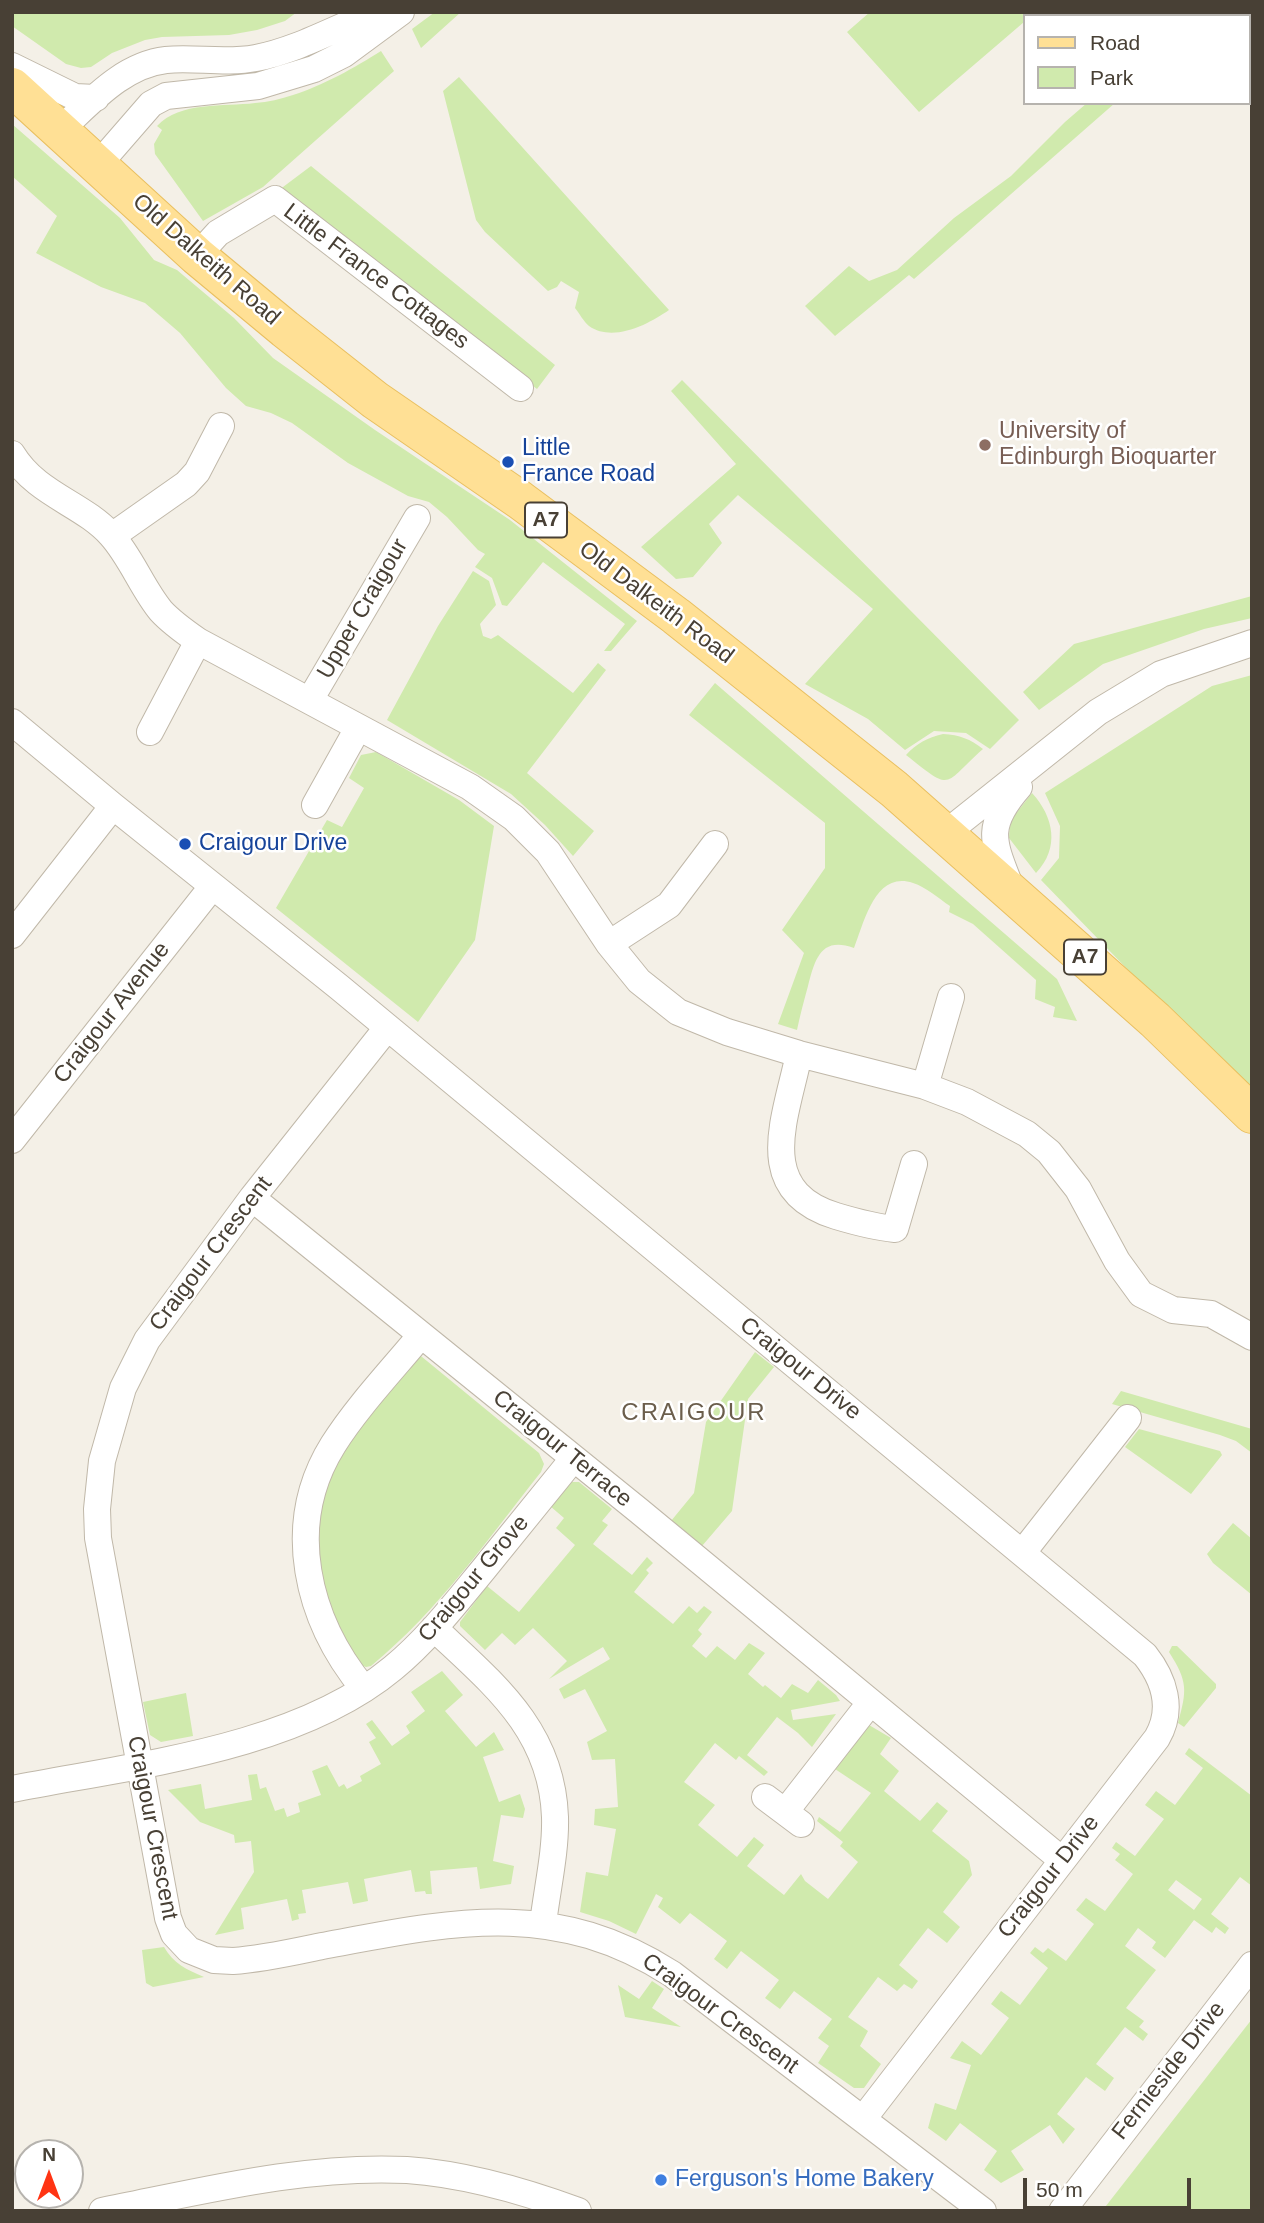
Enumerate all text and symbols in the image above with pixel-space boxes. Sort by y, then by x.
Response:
legend [1023,14,1250,105]
text: Road [1090,31,1140,54]
text: Park [1090,66,1133,89]
street label: Old Dalkeith Road [127,188,285,332]
street label: Little France Cottages [278,198,474,356]
place label: University of Edinburgh Bioquarter [999,418,1216,472]
place label: Little France Road [522,435,655,489]
marker: University of Edinburgh Bioquarter [977,437,993,453]
marker: Little France Road [500,454,516,470]
road number: A7 [525,503,567,538]
street label: Upper Craigour [312,534,414,684]
street label: Old Dalkeith Road [573,536,739,670]
place label: Craigour Drive [199,830,347,858]
marker: Craigour Drive [177,836,193,852]
street label: Craigour Avenue [48,937,176,1089]
road number: A7 [1064,940,1106,974]
street label: Craigour Crescent [144,1171,278,1337]
street label: Craigour Drive [734,1312,866,1426]
street label: Craigour Terrace [487,1384,637,1514]
district label: CRAIGOUR [622,1399,766,1427]
street label: Craigour Grove [413,1510,535,1648]
street label: Craigour Crescent [121,1734,183,1922]
street label: Craigour Drive [992,1810,1106,1944]
street label: Craigour Crescent [636,1948,804,2080]
street label: Fernieside Drive [1107,1997,1231,2145]
north arrow [14,2139,84,2209]
text: N [42,2144,56,2165]
scale bar [1026,2164,1194,2208]
place label: Ferguson's Home Bakery [675,2166,934,2194]
marker: Ferguson's Home Bakery [653,2172,669,2188]
text: 50 m [1036,2178,1083,2201]

